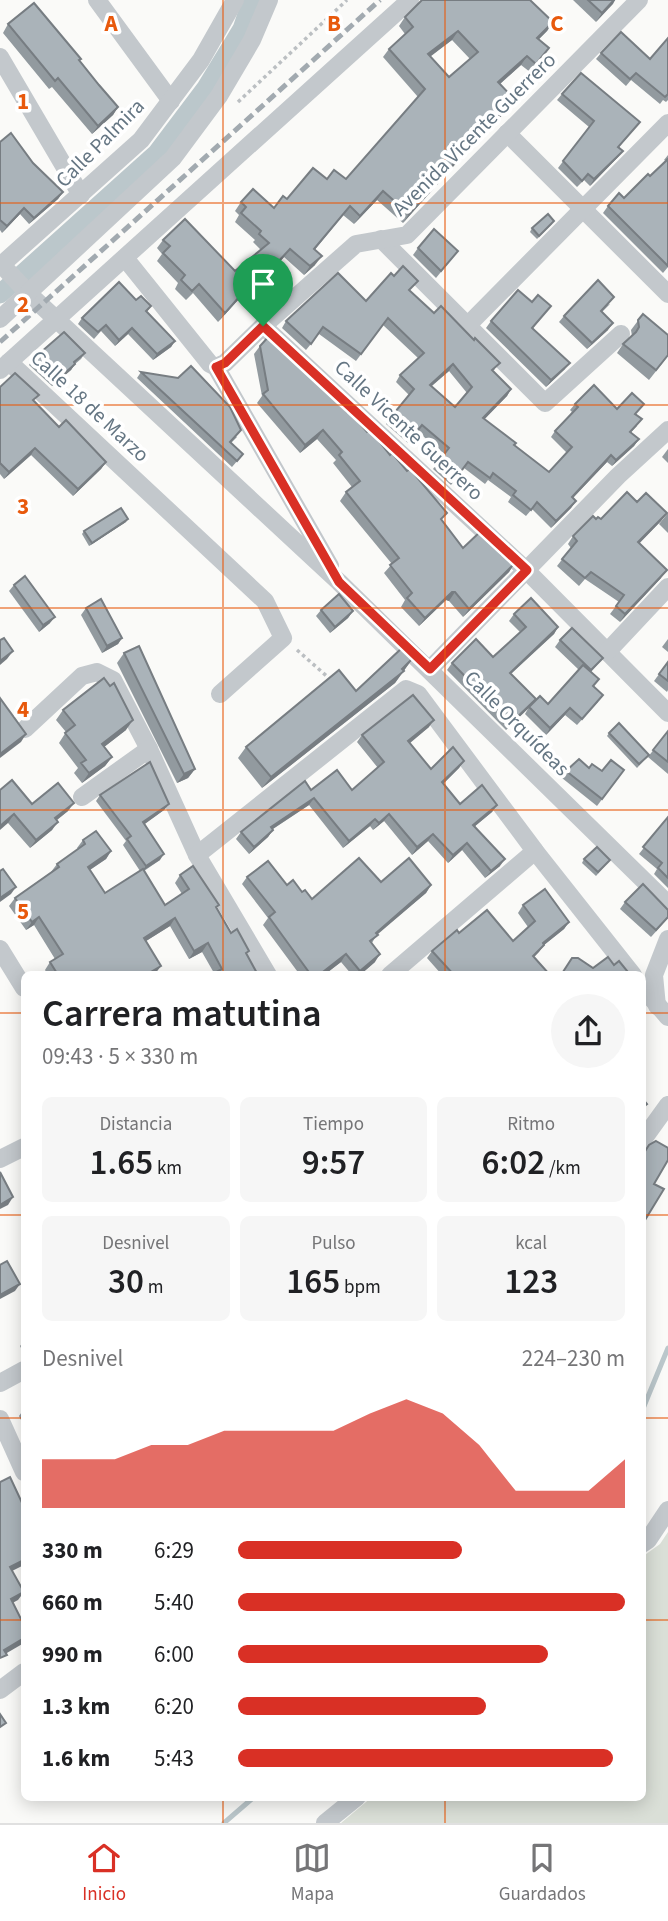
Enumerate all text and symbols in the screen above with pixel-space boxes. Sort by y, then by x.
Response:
text: A [103,7,118,40]
text: B [327,7,341,40]
text: C [550,7,564,40]
street label: Avenida Vicente Guerrero [385,45,563,223]
text: 1 [17,85,29,118]
street label: Calle Palmira [49,92,151,194]
pin [233,254,293,326]
icon: arrive [244,265,282,303]
text: 2 [17,288,29,321]
street label: Calle 18 de Marzo [24,343,156,469]
street label: Calle Vicente Guerrero [328,353,490,507]
text: 3 [17,490,29,523]
street label: Calle Orquídeas [457,663,577,783]
text: 4 [17,693,29,726]
text: 5 [17,895,29,928]
text: Carrera matutina [42,987,322,1041]
button: share [551,994,625,1068]
text: 09:43 · 5 × 330 m [42,1040,198,1073]
text: Distancia [99,1111,172,1138]
text: Tiempo [303,1111,364,1138]
text: Ritmo [507,1111,555,1138]
text: 1.65 [90,1138,153,1188]
text: 9:57 [302,1138,365,1188]
text: 6:02 [482,1138,545,1188]
text: km [153,1155,182,1182]
text: /km [545,1155,581,1182]
text: Desnivel [102,1230,169,1257]
text: Pulso [311,1230,356,1257]
text: kcal [515,1230,547,1257]
text: 30 [108,1257,144,1307]
text: 165 [286,1257,340,1307]
text: 123 [504,1257,558,1307]
text: m [144,1274,164,1301]
text: bpm [340,1274,381,1301]
text: Desnivel [42,1342,123,1375]
text: 224–230 m [522,1342,625,1375]
text: 330 m [42,1534,103,1567]
text: 6:29 [154,1534,194,1567]
text: 660 m [42,1586,103,1619]
text: 5:40 [154,1586,194,1619]
text: 990 m [42,1638,103,1671]
text: 6:00 [154,1638,194,1671]
text: 1.3 km [42,1690,110,1723]
text: 6:20 [154,1690,194,1723]
text: 1.6 km [42,1742,110,1775]
text: 5:43 [154,1742,194,1775]
tab: Inicio [82,1839,126,1908]
tab: Mapa [291,1839,334,1908]
tab: Guardados [499,1839,586,1908]

